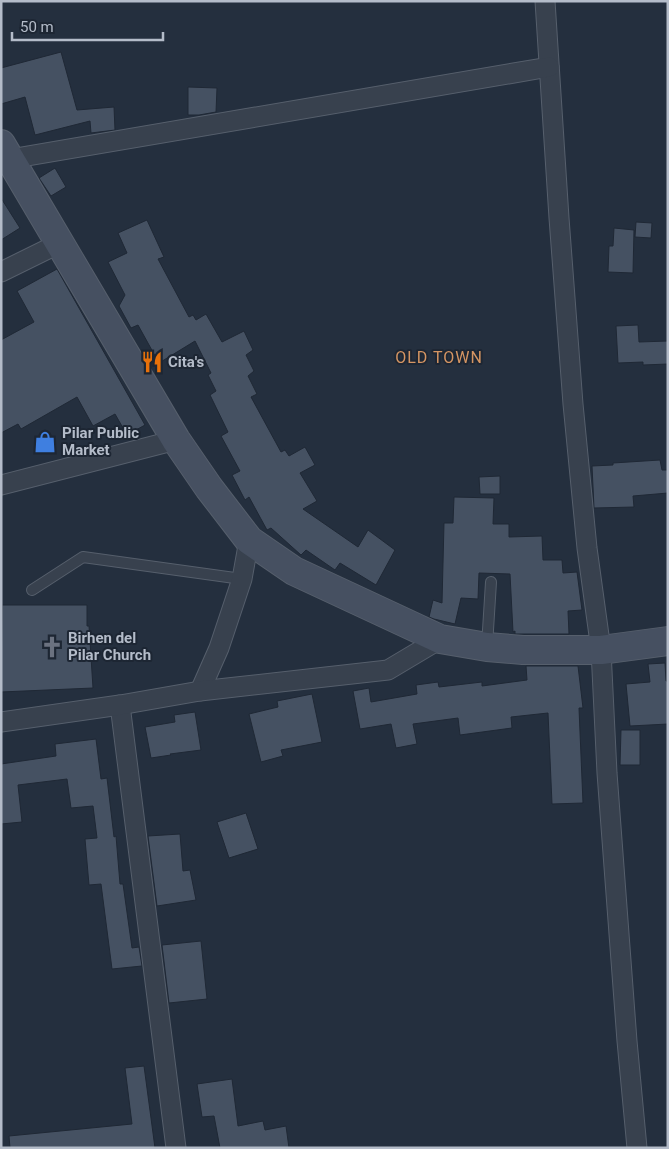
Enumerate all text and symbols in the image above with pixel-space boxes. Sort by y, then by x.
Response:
scale bar [12,10,164,42]
text: 50 m [20,18,54,36]
district label: OLD TOWN [395,348,483,367]
restaurant icon: Cita's [139,349,165,375]
place label: Cita's [168,353,204,371]
place label: Pilar Public Market [62,424,139,459]
shop icon: Pilar Public Market [32,429,58,455]
place label: Birhen del Pilar Church [68,629,151,664]
church icon: Birhen del Pilar Church [39,634,65,660]

